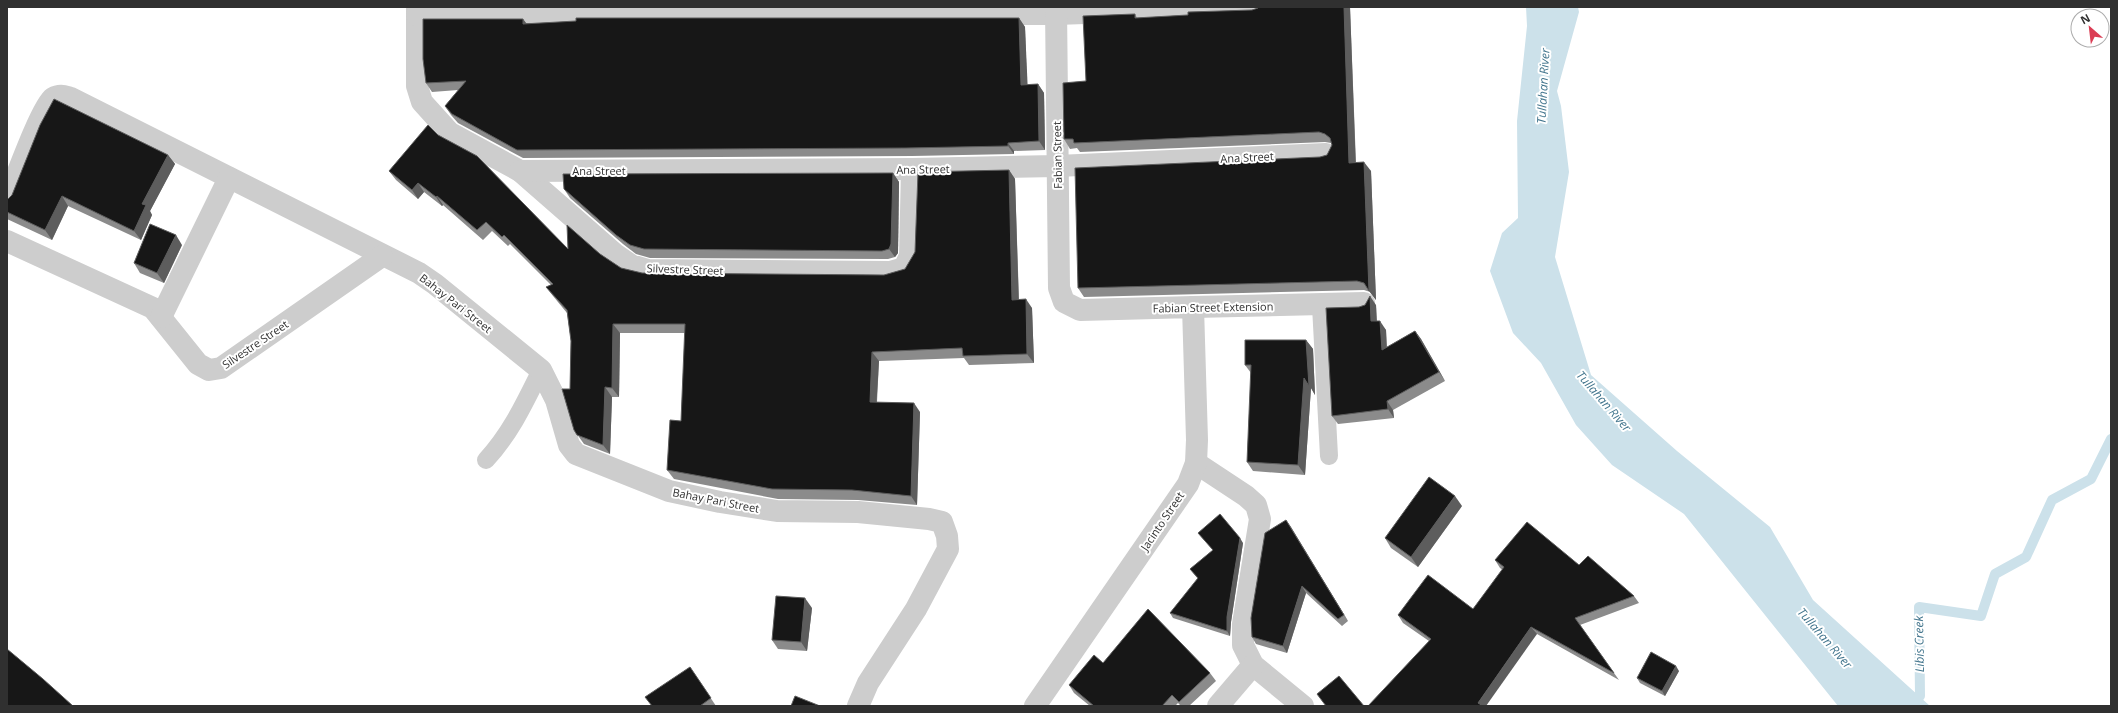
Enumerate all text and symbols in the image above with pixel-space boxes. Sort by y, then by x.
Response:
north arrow [2070,8,2110,48]
text: N [2078,10,2093,27]
water label: Tullahan River [1533,47,1554,124]
street label: Fabian Street [1049,121,1065,189]
street label: Ana Street [1220,148,1274,166]
street label: Ana Street [896,161,950,177]
street label: Ana Street [572,163,626,178]
street label: Silvestre Street [646,260,724,278]
street label: Bahay Pari Street [417,270,495,336]
street label: Fabian Street Extension [1153,298,1273,316]
street label: Silvestre Street [219,316,291,372]
water label: Tullahan River [1573,367,1636,436]
street label: Bahay Pari Street [671,484,761,516]
street label: Jacinto Street [1136,489,1187,554]
water label: Tullahan River [1794,604,1857,673]
water label: Libis Creek [1910,614,1928,672]

